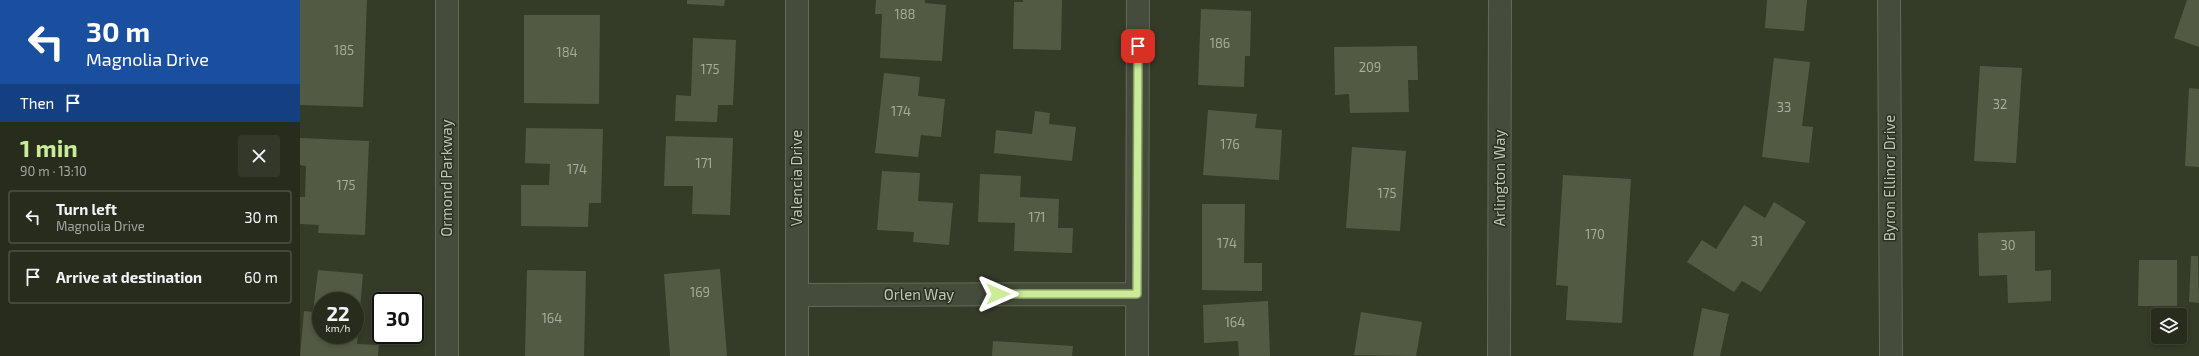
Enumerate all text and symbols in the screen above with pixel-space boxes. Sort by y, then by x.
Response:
house number: 188 [895,6,915,22]
text: 30 m [86,14,150,48]
icon: left [20,16,72,68]
pin [1121,29,1155,63]
icon: arrive [1127,35,1149,57]
house number: 186 [1210,35,1230,51]
house number: 185 [334,42,354,58]
house number: 184 [556,44,578,60]
text: Magnolia Drive [86,48,209,70]
house number: 209 [1359,59,1381,75]
house number: 175 [701,61,719,77]
icon: arrive [62,92,84,114]
text: Then [20,94,54,112]
house number: 32 [1993,96,2007,112]
house number: 33 [1777,99,1791,115]
house number: 174 [891,103,911,119]
street label: Byron Ellinor Drive [1880,115,1898,241]
street label: Ormond Parkway [437,119,455,237]
street label: Arlington Way [1490,129,1508,226]
street label: Valencia Drive [787,130,805,226]
text: 1 min [20,133,78,162]
button: close [238,135,280,177]
house number: 176 [1220,136,1240,152]
house number: 171 [695,155,713,171]
house number: 174 [567,161,587,177]
text: 90 m · 13:10 [20,163,87,179]
house number: 175 [337,177,355,193]
house number: 175 [1378,185,1396,201]
text: Turn left [56,200,117,218]
icon: left [22,206,44,228]
text: 30 m [244,208,278,226]
house number: 171 [1028,209,1046,225]
text: Magnolia Drive [56,218,145,234]
house number: 170 [1585,226,1605,242]
house number: 31 [1751,233,1763,249]
house number: 174 [1217,235,1237,251]
house number: 30 [2000,237,2016,253]
icon: arrive [22,266,44,288]
text: Arrive at destination [56,268,202,286]
text: 60 m [244,268,278,286]
position arrow [977,273,1019,315]
house number: 169 [690,284,710,300]
street label: Orlen Way [884,285,954,303]
speed limit sign: 30 [372,292,424,344]
text: 22 [326,301,350,325]
map controls [2151,308,2187,344]
button: layers [2151,308,2187,344]
house number: 164 [542,310,562,326]
house number: 164 [1225,314,1245,330]
text: km/h [326,322,350,334]

